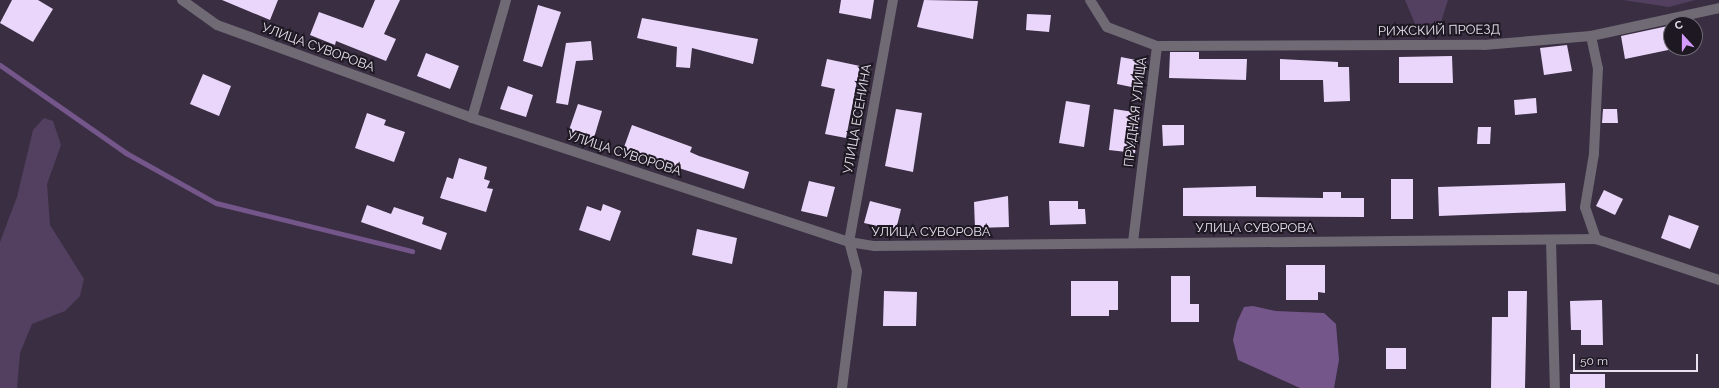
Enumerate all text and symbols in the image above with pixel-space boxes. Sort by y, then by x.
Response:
north arrow [1663,16,1703,56]
text: С [1673,18,1685,33]
street label: УЛИЦА СУВОРОВА [259,20,377,76]
street label: РИЖСКИЙ ПРОЕЗД [1378,22,1500,40]
street label: ПРУДНАЯ УЛИЦА [1122,56,1150,168]
street label: УЛИЦА ЕСЕНИНА [841,63,875,175]
street label: УЛИЦА СУВОРОВА [565,128,683,180]
street label: УЛИЦА СУВОРОВА [1195,220,1315,236]
street label: УЛИЦА СУВОРОВА [871,224,991,240]
scale bar [1575,346,1700,372]
text: 50 m [1580,354,1608,368]

